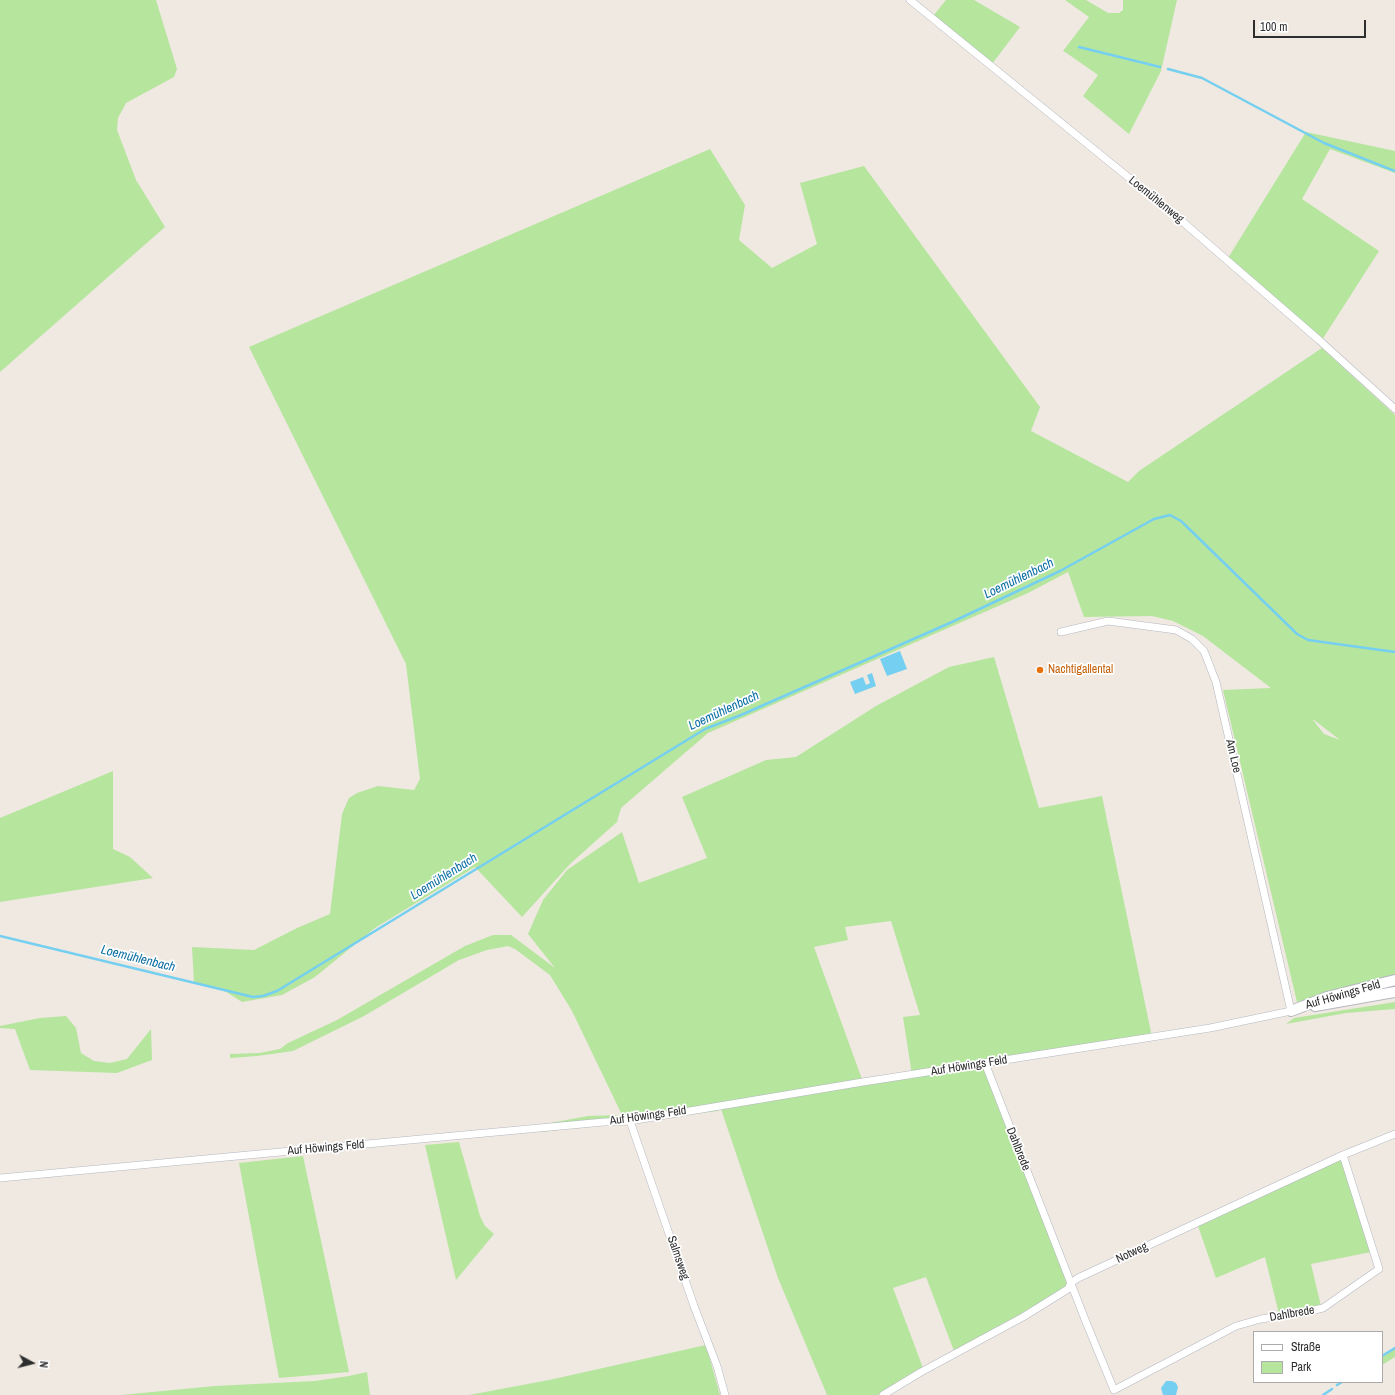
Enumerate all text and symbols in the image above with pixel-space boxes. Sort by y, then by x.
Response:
scale bar [1255,12,1368,38]
text: 100 m [1260,19,1287,35]
street label: Loemühlenweg [1126,173,1186,227]
water label: Loemühlenbach [981,555,1057,603]
place label: Nachtigallental [1048,663,1113,677]
marker: Nachtigallental [1035,665,1045,675]
water label: Loemühlenbach [686,688,762,734]
street label: Am Loe [1222,738,1244,774]
water label: Loemühlenbach [408,850,480,904]
water label: Loemühlenbach [99,942,177,976]
street label: Auf Höwings Feld [1304,977,1382,1013]
street label: Auf Höwings Feld [930,1053,1008,1079]
street label: Auf Höwings Feld [609,1103,687,1129]
street label: Dahlbrede [1003,1125,1033,1173]
street label: Auf Höwings Feld [287,1137,365,1159]
street label: Salmsweg [664,1234,692,1282]
street label: Notweg [1114,1239,1150,1267]
street label: Dahlbrede [1268,1303,1316,1325]
legend [1253,1331,1383,1383]
text: Straße [1291,1339,1321,1355]
north arrow [12,1343,52,1383]
text: Park [1291,1359,1311,1375]
text: N [37,1360,51,1369]

